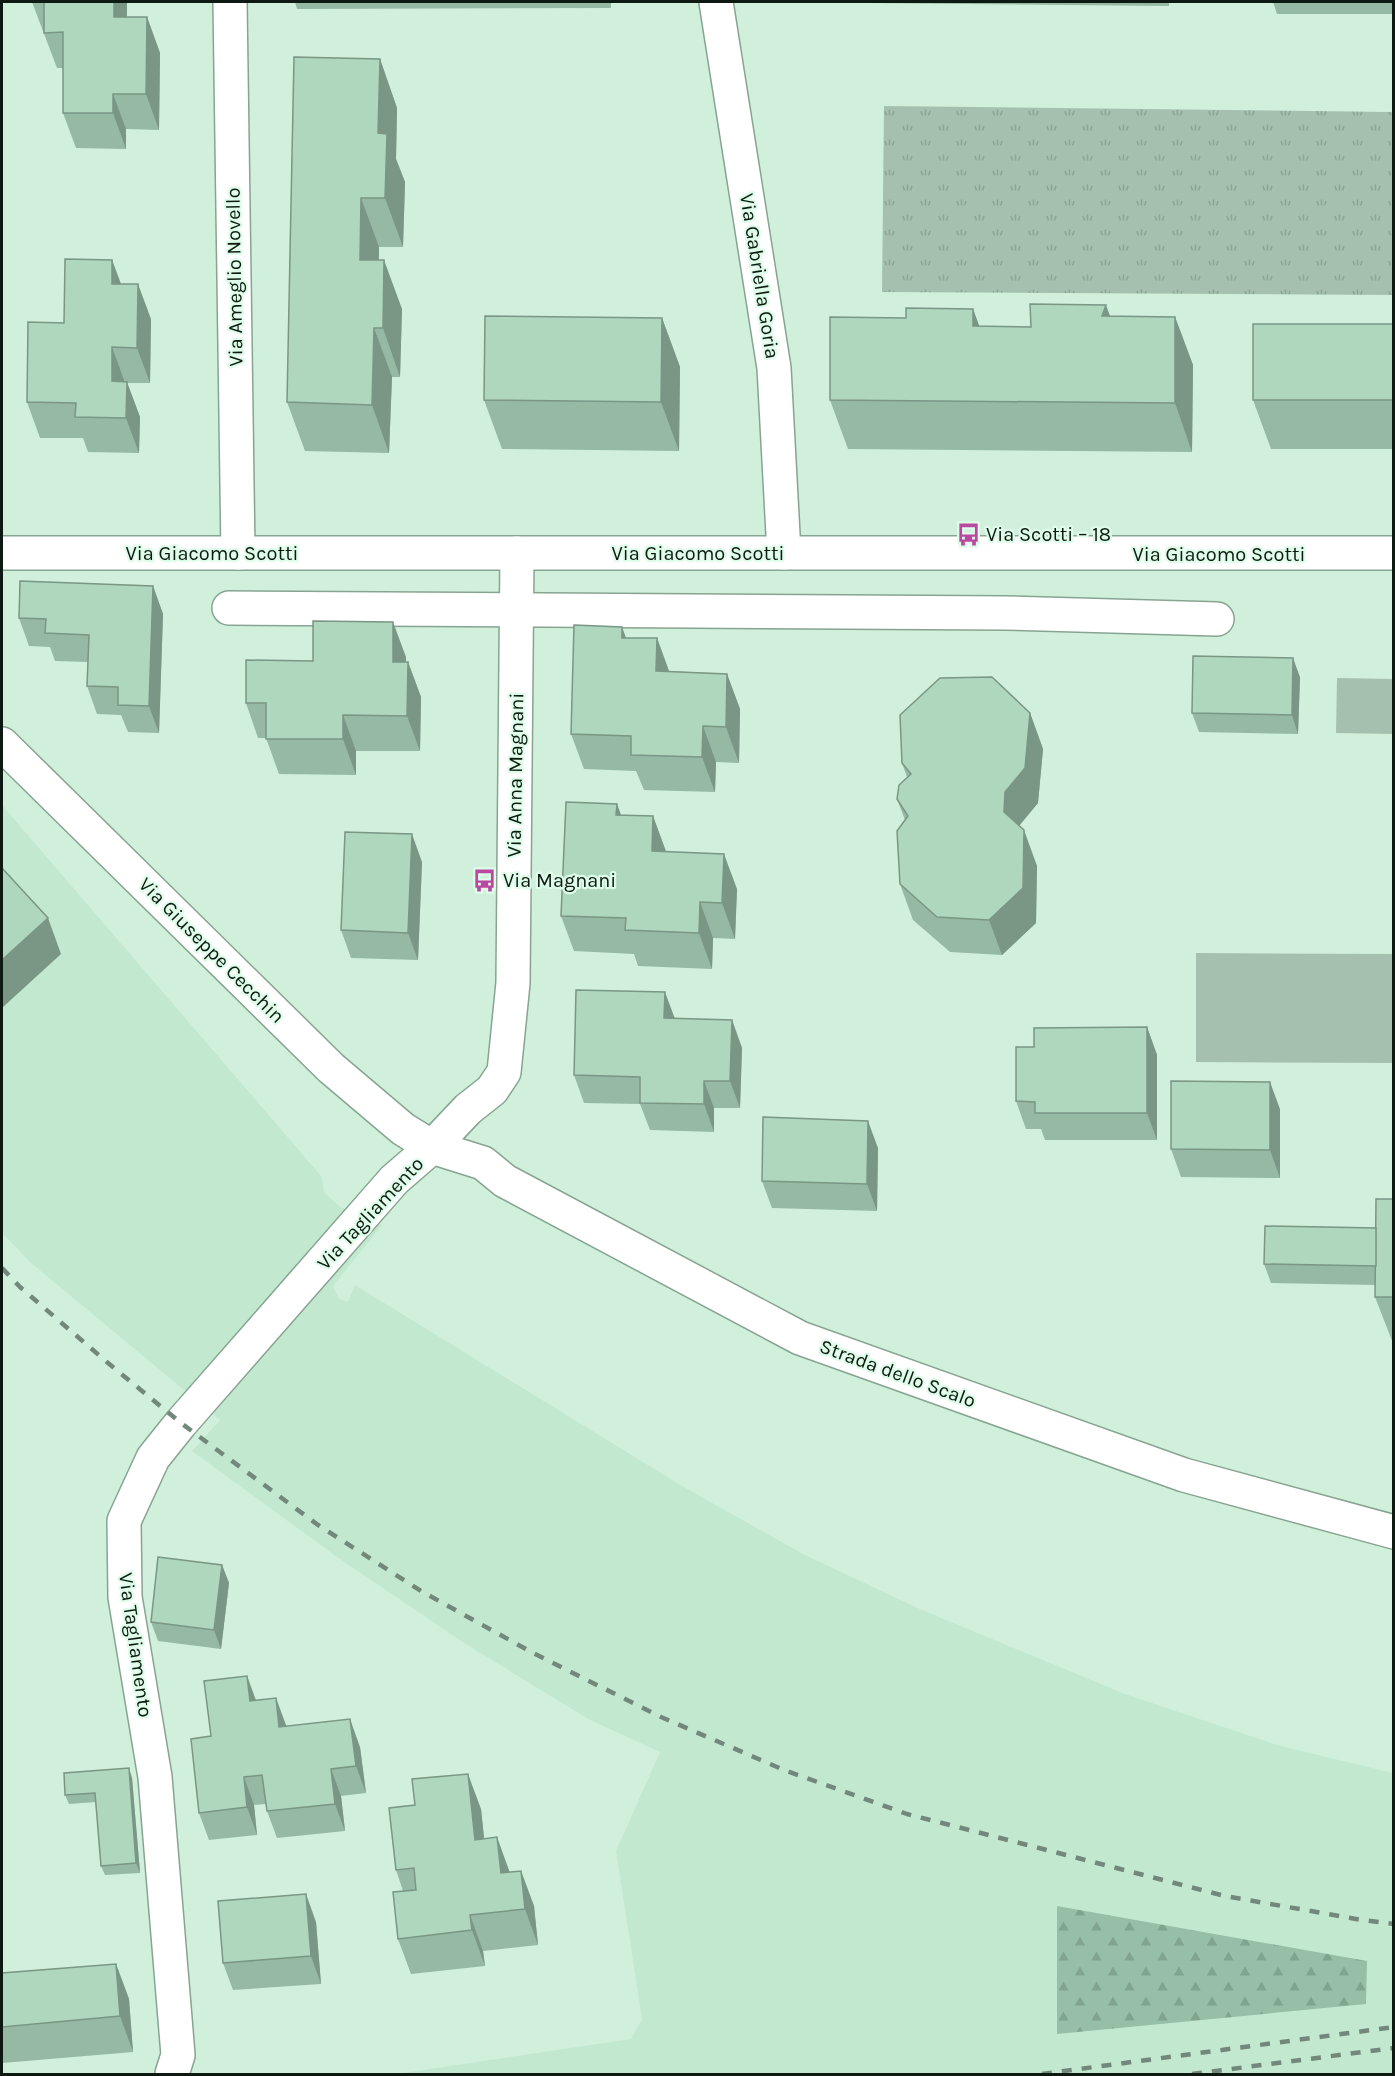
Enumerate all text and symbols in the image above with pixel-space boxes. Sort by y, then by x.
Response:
street label: Via Ameglio Novello [221,187,248,367]
street label: Via Gabriella Goria [735,192,784,360]
bus stop icon: Via Scotti – 18 [955,521,981,547]
place label: Via Scotti – 18 [986,523,1111,546]
street label: Via Giacomo Scotti [126,542,298,565]
street label: Via Giacomo Scotti [612,542,784,565]
street label: Via Giacomo Scotti [1133,543,1305,566]
street label: Via Anna Magnani [503,692,528,858]
bus stop icon: Via Magnani [472,867,498,893]
place label: Via Magnani [503,869,616,892]
street label: Via Giuseppe Cecchin [134,873,289,1028]
street label: Via Tagliamento [312,1152,428,1274]
street label: Strada dello Scalo [817,1335,979,1412]
street label: Via Tagliamento [114,1571,157,1719]

